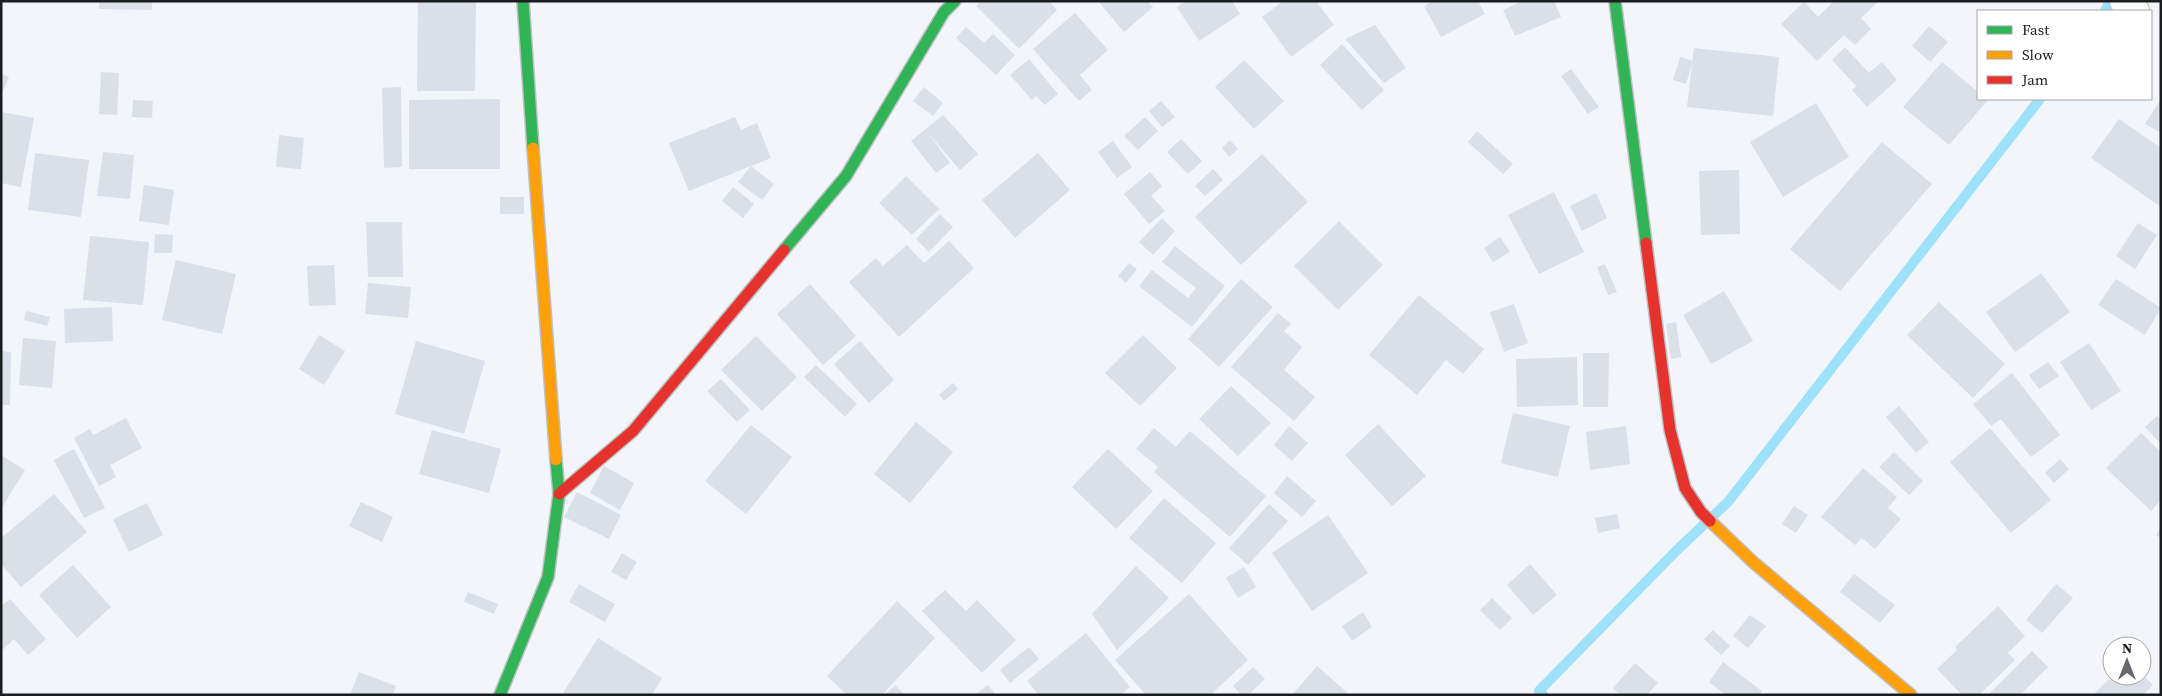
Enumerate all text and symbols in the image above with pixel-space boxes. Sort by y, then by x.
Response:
legend [1977,10,2152,100]
text: Fast [2022,19,2049,40]
text: Slow [2022,44,2054,65]
text: Jam [2021,69,2049,90]
north arrow [2102,636,2152,686]
text: N [2122,638,2132,658]

